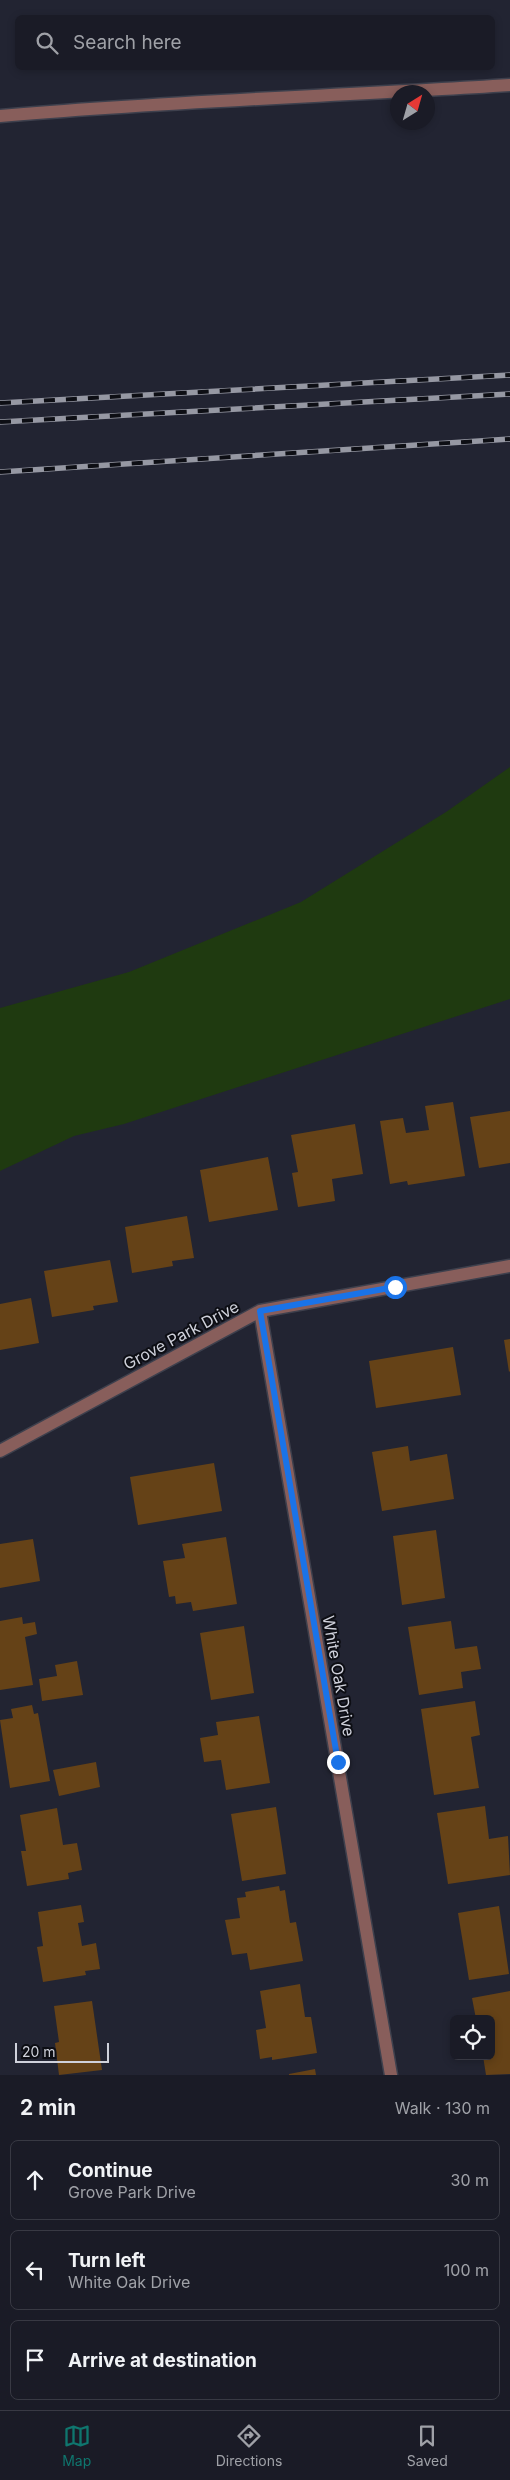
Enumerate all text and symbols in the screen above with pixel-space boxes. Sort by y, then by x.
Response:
search box [15,15,495,70]
icon: search [33,29,61,57]
text: Search here [73,31,182,54]
north arrow [390,85,435,130]
route start [384,1276,407,1299]
street label: Grove Park Drive [120,1296,242,1374]
street label: White Oak Drive [319,1614,359,1738]
route end [327,1751,350,1774]
map controls [450,2015,495,2060]
button: locate [450,2015,495,2060]
scale bar [15,2040,109,2063]
text: 20 m [22,2043,56,2060]
text: 2 min [20,2095,76,2120]
text: Walk · 130 m [395,2098,490,2118]
text: Continue [68,2159,153,2182]
icon: ahead [21,2166,49,2194]
text: 30 m [451,2170,489,2190]
text: Grove Park Drive [68,2182,196,2202]
text: Turn left [68,2249,146,2272]
icon: left [21,2256,49,2284]
text: 100 m [444,2260,489,2280]
text: White Oak Drive [68,2272,190,2292]
icon: arrive [21,2346,49,2374]
text: Arrive at destination [68,2349,257,2372]
tab: Map [62,2422,91,2469]
tab: Directions [216,2422,282,2469]
tab: Saved [407,2422,448,2469]

